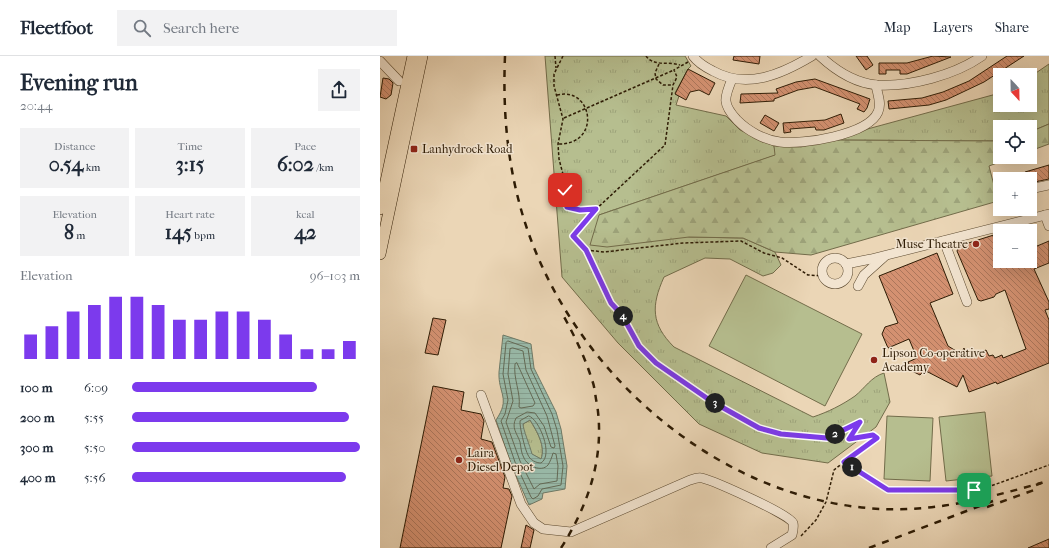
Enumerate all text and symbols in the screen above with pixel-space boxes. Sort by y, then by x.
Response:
search box [117,10,397,46]
text: Fleetfoot [20,17,93,39]
icon: search [131,17,153,39]
text: Search here [163,19,239,37]
text: Map [884,19,911,36]
text: Layers [933,19,973,36]
text: Share [995,19,1029,36]
north arrow [993,68,1037,112]
map controls [993,68,1037,268]
button: share [318,69,360,111]
text: Evening run [20,70,138,96]
text: 20:44 [20,98,52,113]
button: locate [993,120,1037,164]
text: Distance [54,140,95,153]
text: Time [177,140,202,153]
text: Pace [294,140,316,153]
place label: Lanhydrock Road [422,142,513,156]
marker: Lanhydrock Road [409,144,419,154]
text: 0.54 [49,153,83,176]
text: 3:15 [176,153,204,176]
text: 6:02 [277,153,314,176]
text: km [83,161,101,174]
text: /km [314,161,334,174]
button: + [993,172,1037,216]
pin [548,173,582,207]
icon: check [554,179,576,201]
text: Elevation [52,208,97,221]
text: Heart rate [165,208,215,221]
text: kcal [296,208,315,221]
text: 8 [64,221,74,244]
text: 145 [165,221,192,244]
text: 42 [294,221,316,244]
button: − [993,224,1037,268]
text: m [74,229,85,242]
text: bpm [192,229,215,242]
place label: Muse Theatre [896,237,968,251]
marker: Muse Theatre [971,239,981,249]
text: Elevation [20,268,73,283]
text: 96–103 m [310,268,360,283]
pin: 4 [613,306,633,326]
text: 4 [620,309,626,322]
place label: Lipson Co-operative Academy [881,346,985,374]
marker: Lipson Co-operative Academy [869,355,879,365]
text: 100 m [20,380,53,395]
text: 6:09 [84,380,108,395]
pin: 3 [705,393,725,413]
text: 3 [713,396,717,409]
text: 200 m [20,410,55,425]
text: 5:55 [84,410,104,425]
pin: 2 [825,424,845,444]
text: 2 [832,427,838,440]
text: 300 m [20,440,53,455]
text: 5:50 [84,440,106,455]
place label: Laira Diesel Depot [467,446,534,474]
marker: Laira Diesel Depot [454,455,464,465]
pin: 1 [842,457,862,477]
text: 1 [850,460,854,473]
text: 400 m [20,470,56,485]
text: 5:56 [84,470,105,485]
pin [957,473,991,507]
icon: arrive [963,479,985,501]

